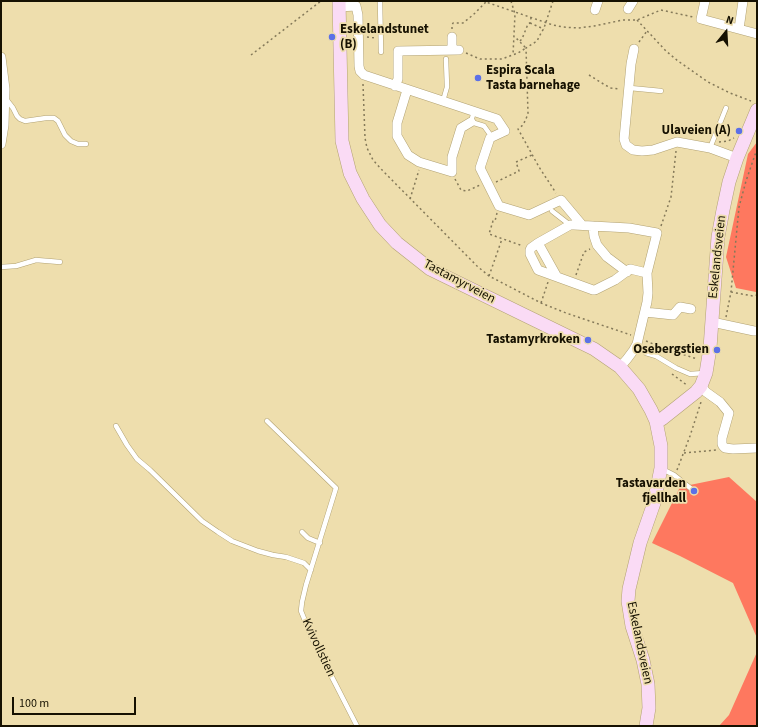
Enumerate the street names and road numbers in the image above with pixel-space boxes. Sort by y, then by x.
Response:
street label: Eskelandsveien [706,215,730,299]
street label: Tastamyrveien [420,256,498,308]
street label: Eskelandsveien [623,600,655,686]
street label: Kvivollstien [298,616,338,680]

